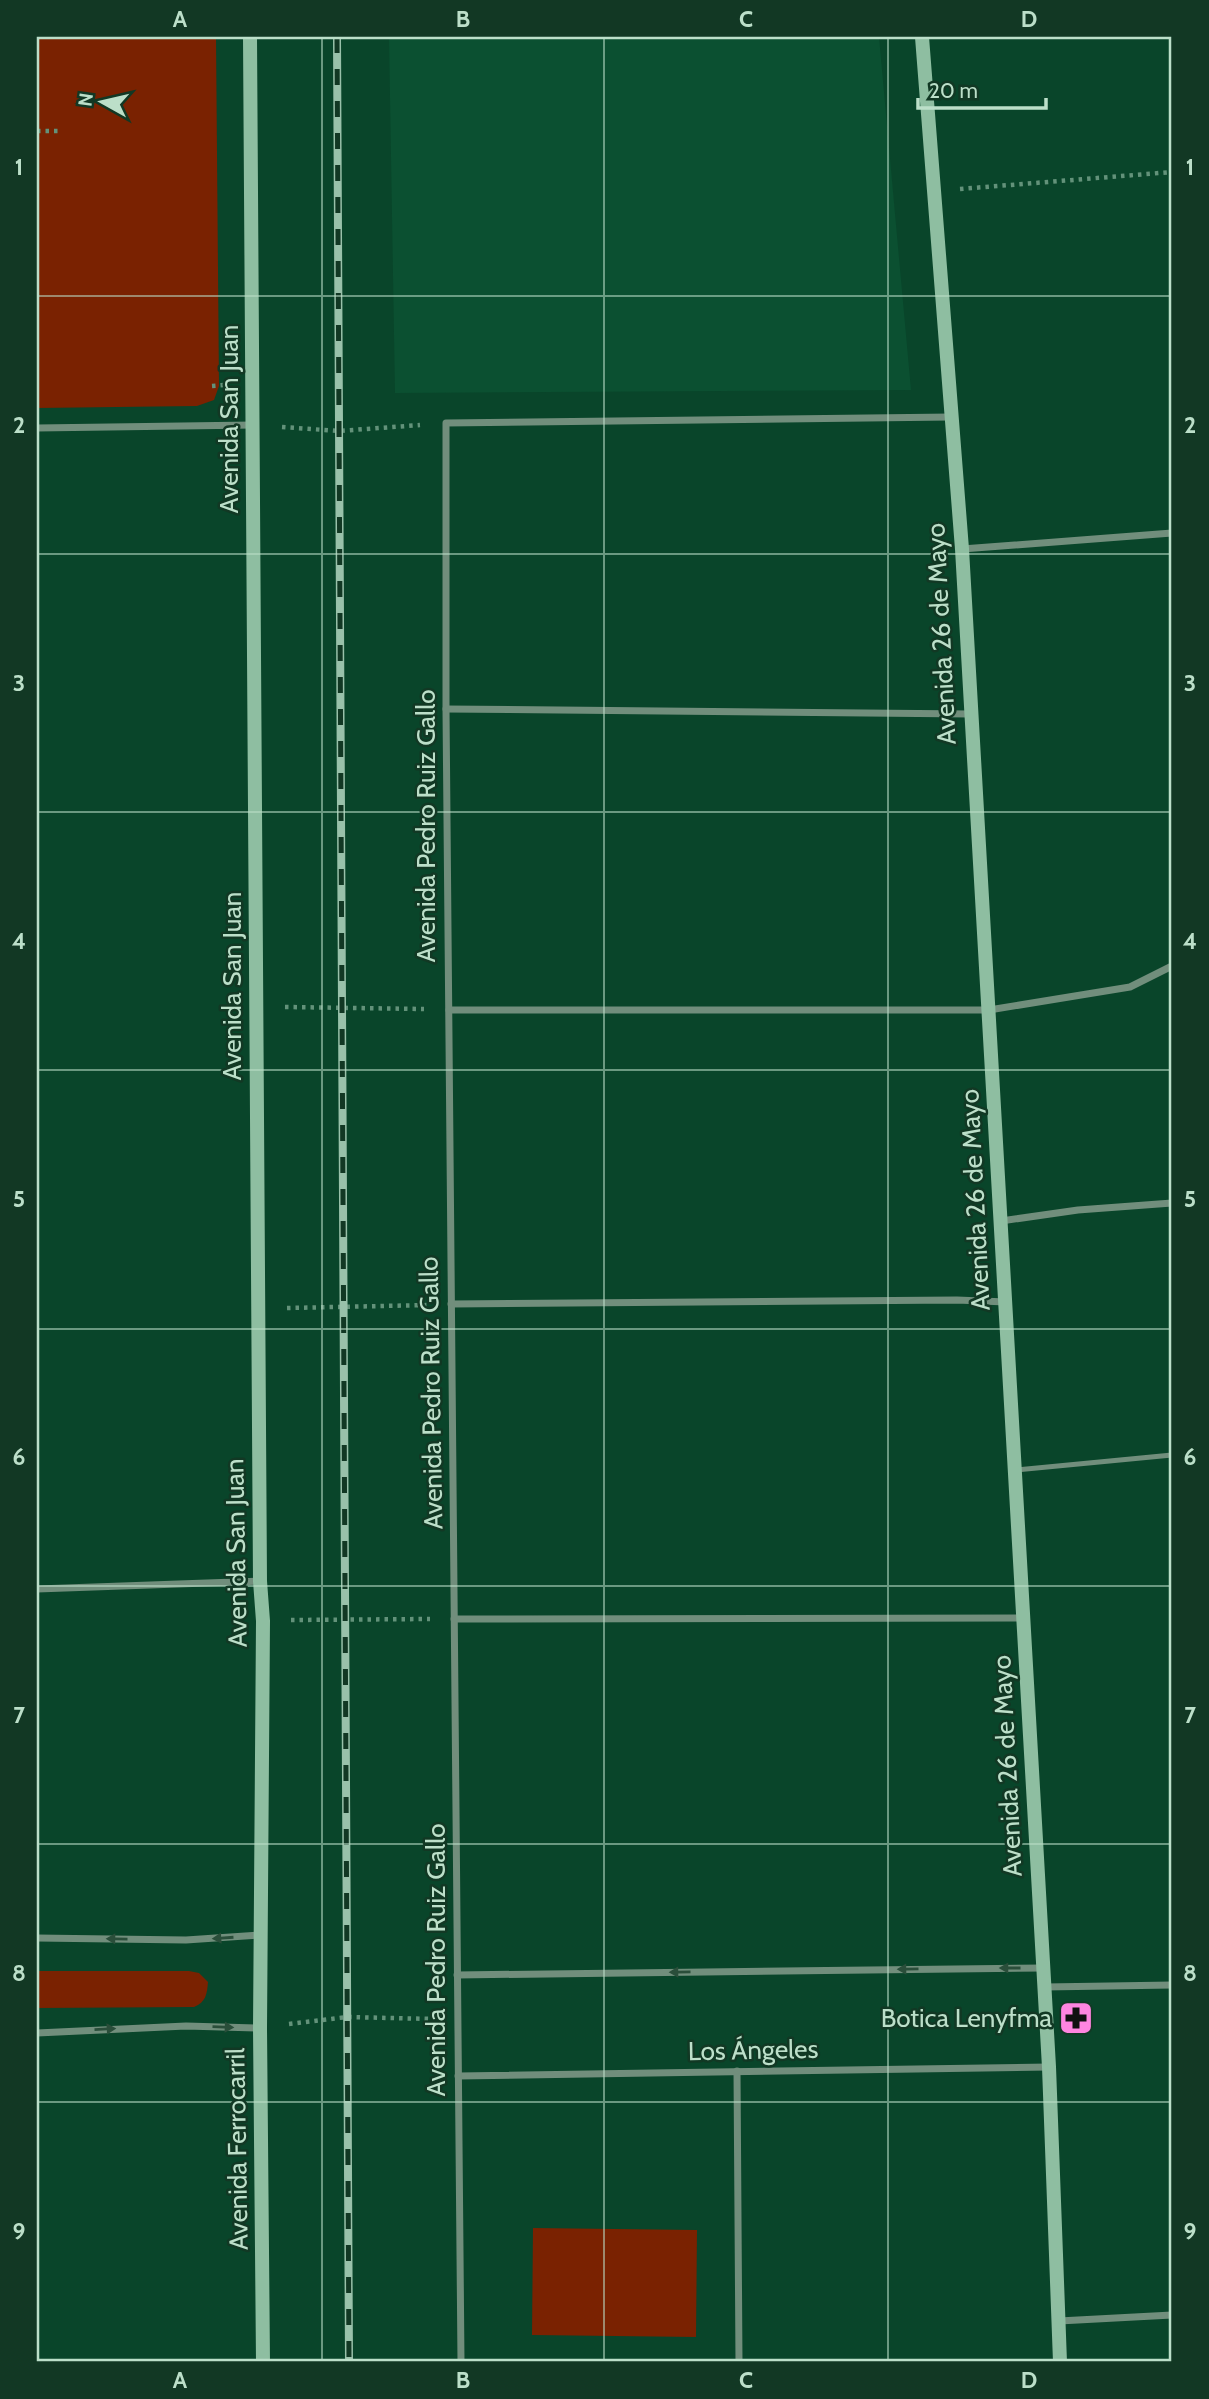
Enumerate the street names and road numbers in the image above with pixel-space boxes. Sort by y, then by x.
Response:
street label: Avenida San Juan [213,325,245,513]
street label: Avenida 26 de Mayo [919,522,963,746]
street label: Avenida Pedro Ruiz Gallo [410,689,442,963]
street label: Avenida San Juan [216,892,248,1080]
street label: Avenida 26 de Mayo [953,1088,997,1312]
street label: Avenida Pedro Ruiz Gallo [413,1256,449,1530]
street label: Avenida San Juan [218,1458,254,1648]
street label: Avenida 26 de Mayo [985,1654,1029,1878]
street label: Avenida Pedro Ruiz Gallo [420,1823,452,2097]
street label: Los Ángeles [687,2033,819,2067]
street label: Avenida Ferrocarril [219,2048,255,2250]

